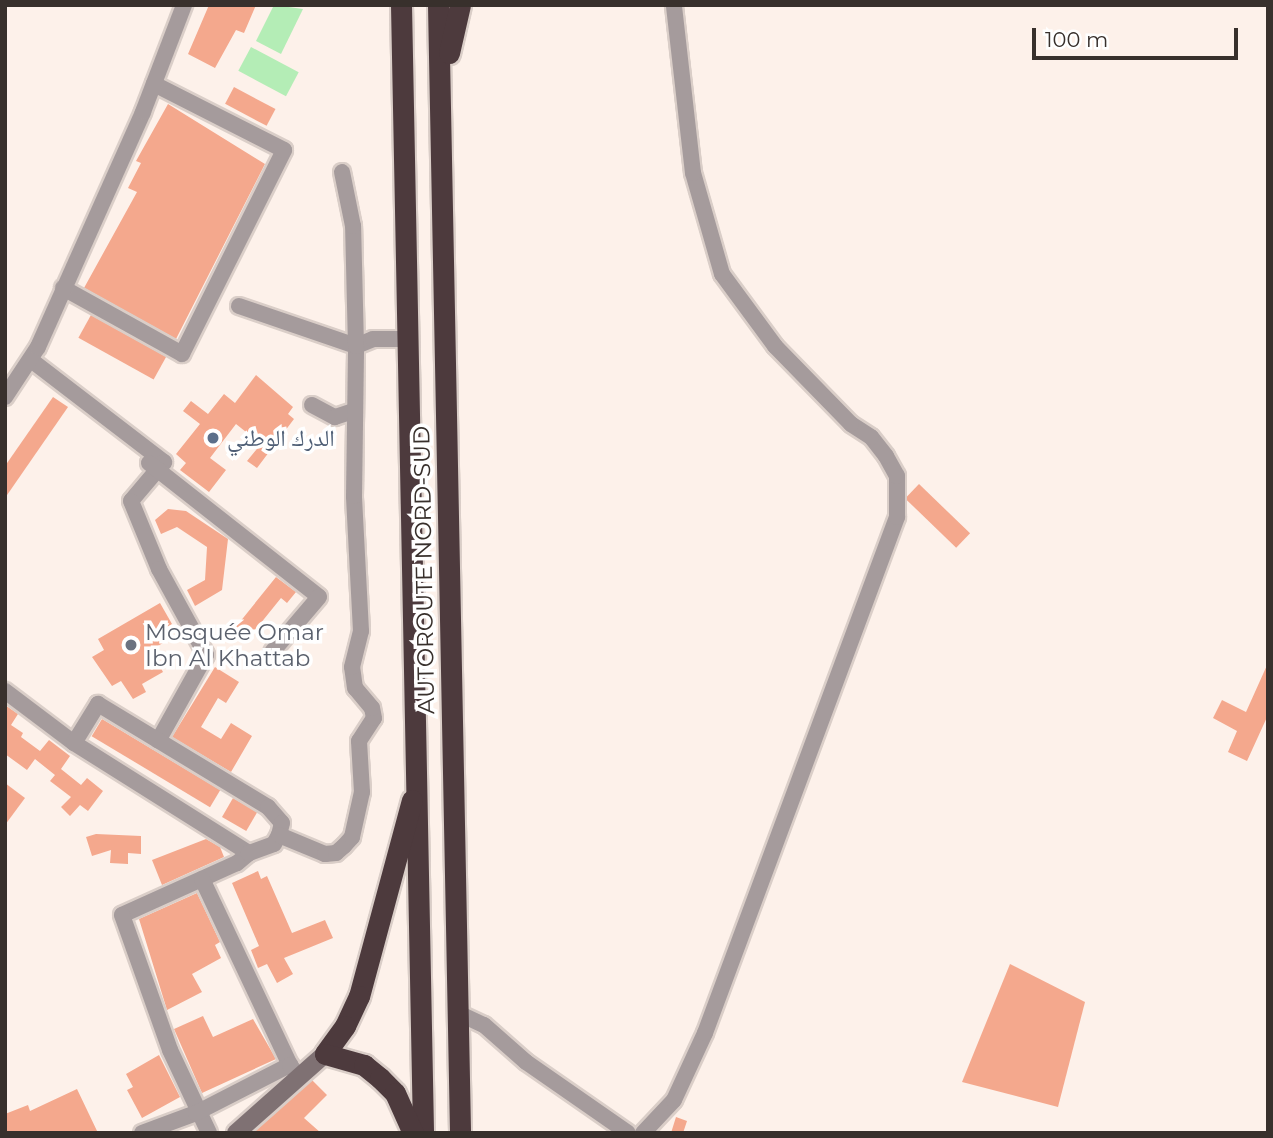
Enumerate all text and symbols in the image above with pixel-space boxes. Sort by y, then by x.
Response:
scale bar [1035,14,1242,58]
text: 100 m [1045,27,1108,52]
place label: الدرك الوطني [227,424,335,452]
street label: AUTOROUTE NORD-SUD [408,426,440,714]
marker: الدرك الوطني [205,430,221,446]
place label: Mosquée Omar Ibn Al Khattab [145,618,324,672]
marker: Mosquée Omar Ibn Al Khattab [123,637,139,653]

